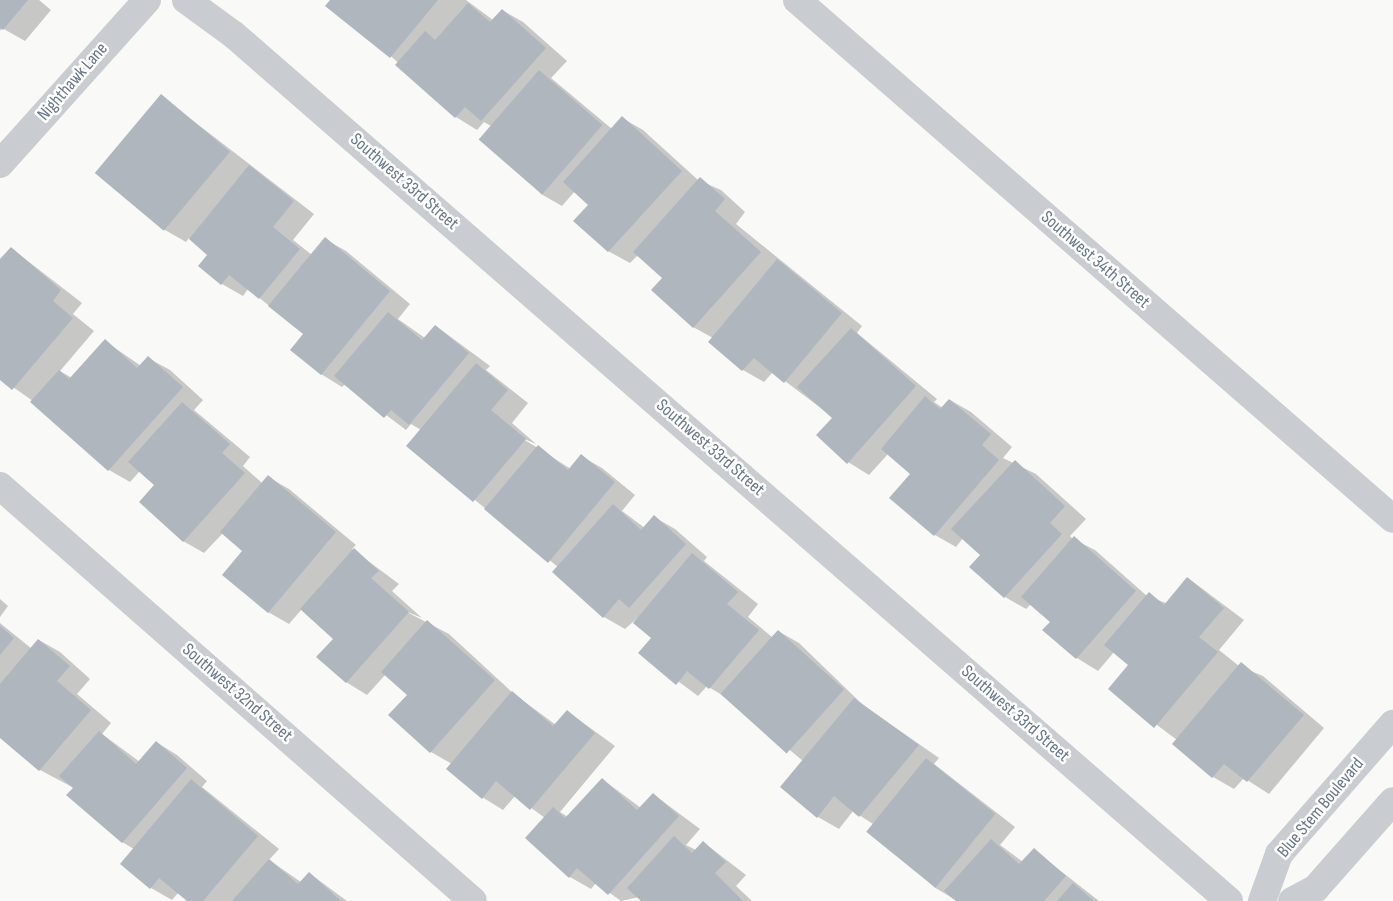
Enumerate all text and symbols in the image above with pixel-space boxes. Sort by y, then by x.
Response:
street label: Nighthawk Lane [33,39,113,125]
street label: Southwest 33rd Street [345,129,463,235]
street label: Southwest 34th Street [1036,207,1154,313]
street label: Southwest 33rd Street [651,395,769,501]
street label: Southwest 32nd Street [177,639,297,747]
street label: Southwest 33rd Street [956,661,1074,767]
street label: Blue Stem Boulevard [1273,754,1369,862]

